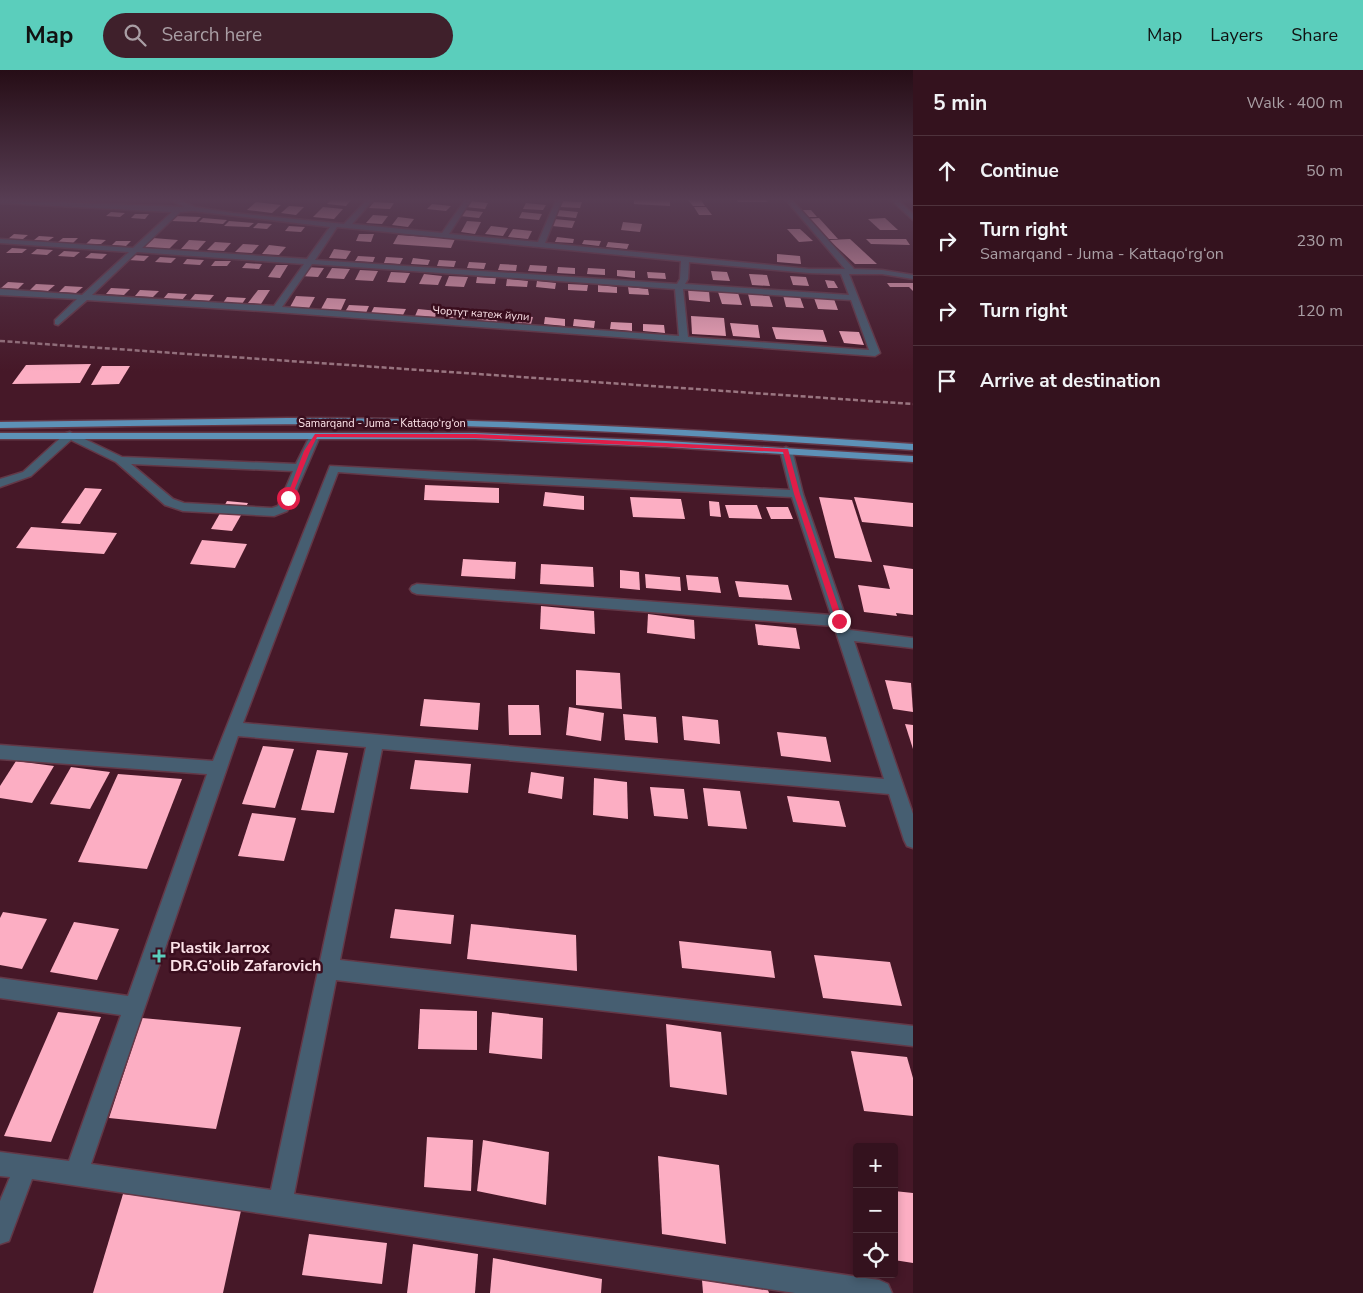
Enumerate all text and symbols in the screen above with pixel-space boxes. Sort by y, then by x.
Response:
search box [103,13,453,58]
text: Map [25,19,73,51]
icon: search [121,21,149,49]
text: Search here [161,22,262,48]
text: Map [1147,23,1182,47]
text: Layers [1210,23,1263,47]
text: Share [1291,23,1338,47]
text: 5 min [933,89,987,117]
text: Walk · 400 m [1247,92,1343,114]
icon: ahead [933,157,961,185]
text: Continue [980,158,1059,184]
text: 50 m [1306,160,1343,182]
text: Turn right [980,217,1067,243]
icon: right [933,227,961,255]
text: 230 m [1296,230,1343,252]
text: Samarqand - Juma - Kattaqo‘rg‘on [980,243,1224,265]
icon: right [933,297,961,325]
text: Turn right [980,298,1067,324]
text: 120 m [1296,300,1343,322]
street label: Чортут катеж йули [432,303,530,324]
icon: arrive [933,367,961,395]
text: Arrive at destination [980,368,1161,394]
street label: Samarqand - Juma - Kattaqo‘rg‘on [298,416,466,431]
route start [277,487,300,510]
route end [828,610,851,633]
place label: Plastik Jarrox DR.G’olib Zafarovich [170,937,321,977]
marker: Plastik Jarrox DR.G’olib Zafarovich [152,949,166,963]
map controls [853,1143,898,1278]
button: + [853,1143,898,1188]
button: − [853,1188,898,1233]
button: locate [853,1233,898,1278]

